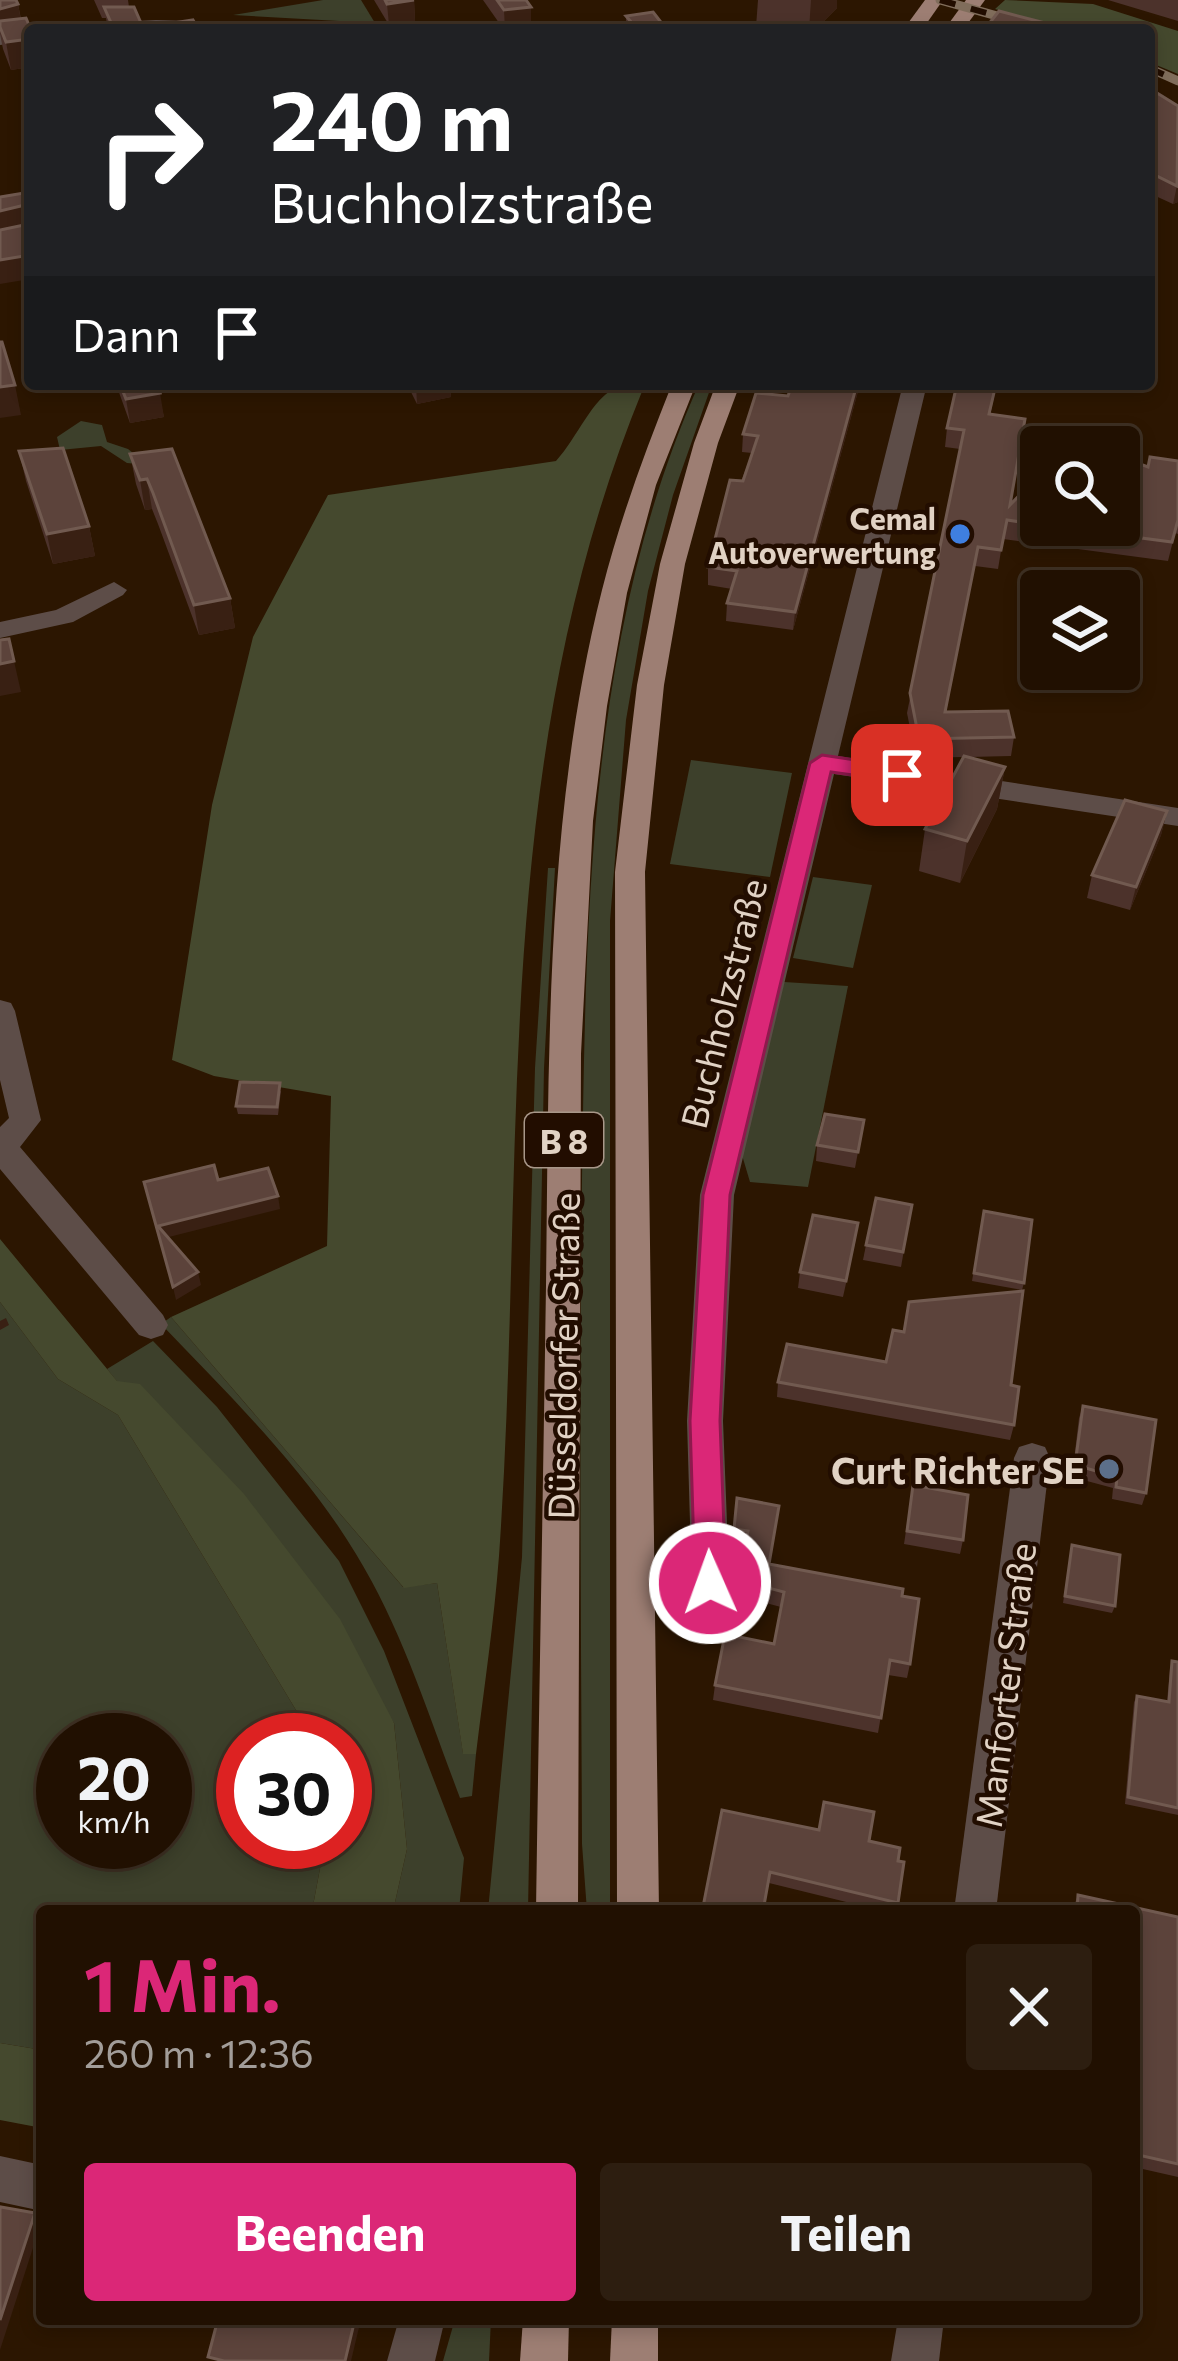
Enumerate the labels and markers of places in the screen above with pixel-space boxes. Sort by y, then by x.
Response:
place label: Cemal Autoverwertung [708,499,936,570]
marker: Cemal Autoverwertung [947,521,973,547]
pin [851,724,953,826]
place label: Curt Richter SE [831,1447,1085,1491]
marker: Curt Richter SE [1096,1456,1122,1482]

